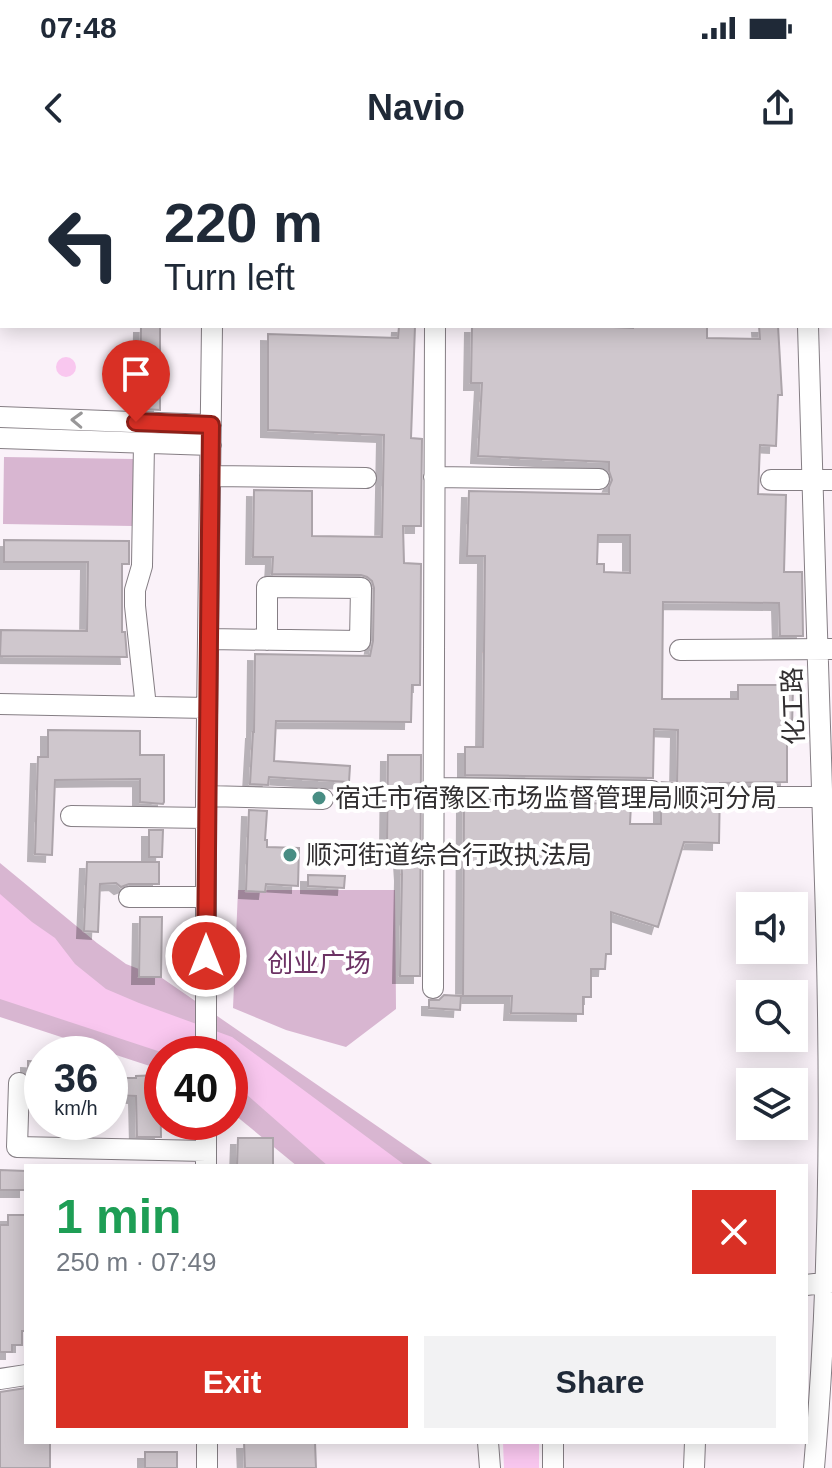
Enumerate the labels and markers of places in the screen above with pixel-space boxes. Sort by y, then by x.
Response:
pin [102,340,170,422]
place label: 宿迁市宿豫区市场监督管理局顺河分局 [335,783,777,813]
marker: 宿迁市宿豫区市场监督管理局顺河分局 [310,789,328,807]
place label: 顺河街道综合行政执法局 [306,840,592,870]
marker: 顺河街道综合行政执法局 [281,846,299,864]

